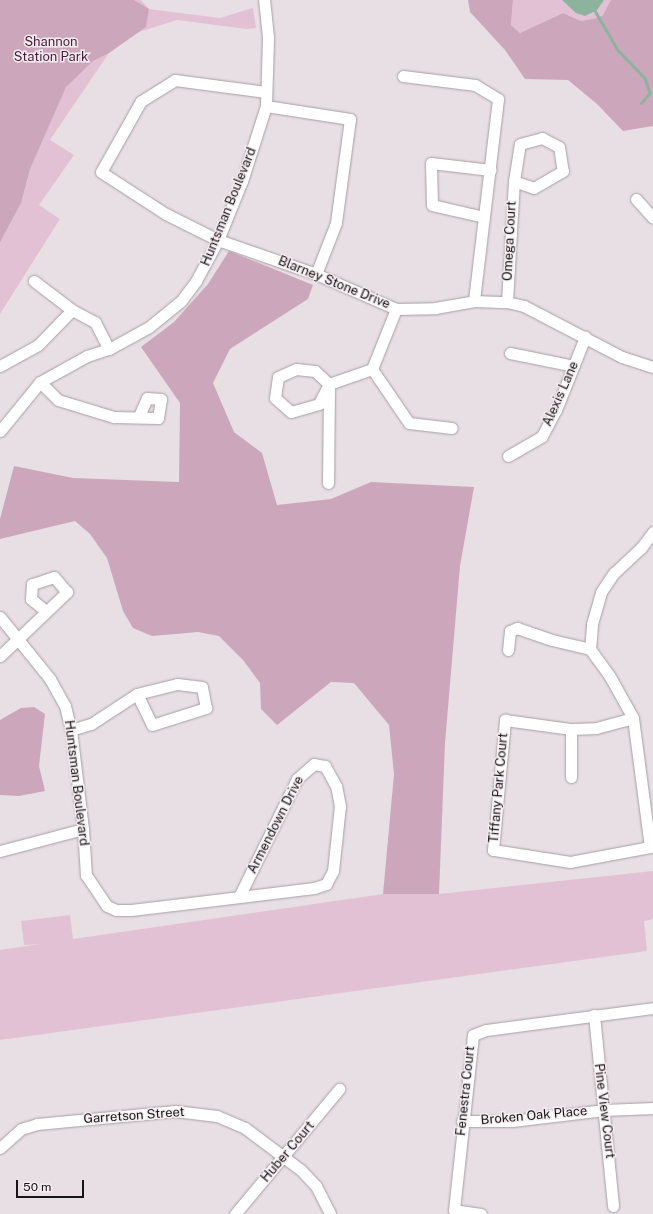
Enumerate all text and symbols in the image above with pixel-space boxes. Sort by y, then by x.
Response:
park label: Shannon Station Park [14,35,88,66]
street label: Huntsman Boulevard [198,145,260,269]
street label: Omega Court [500,201,520,281]
street label: Blarney Stone Drive [276,253,392,313]
street label: Alexis Lane [540,359,582,429]
street label: Huntsman Boulevard [61,719,91,847]
street label: Tiffany Park Court [486,732,512,844]
street label: Armendown Drive [245,774,307,876]
street label: Fenestra Court [454,1045,478,1137]
street label: Pine View Court [590,1062,618,1160]
street label: Broken Oak Place [480,1104,588,1128]
street label: Garretson Street [83,1105,185,1127]
street label: Huber Court [258,1118,318,1186]
scale bar [18,1172,86,1198]
text: 50 m [23,1180,51,1194]

